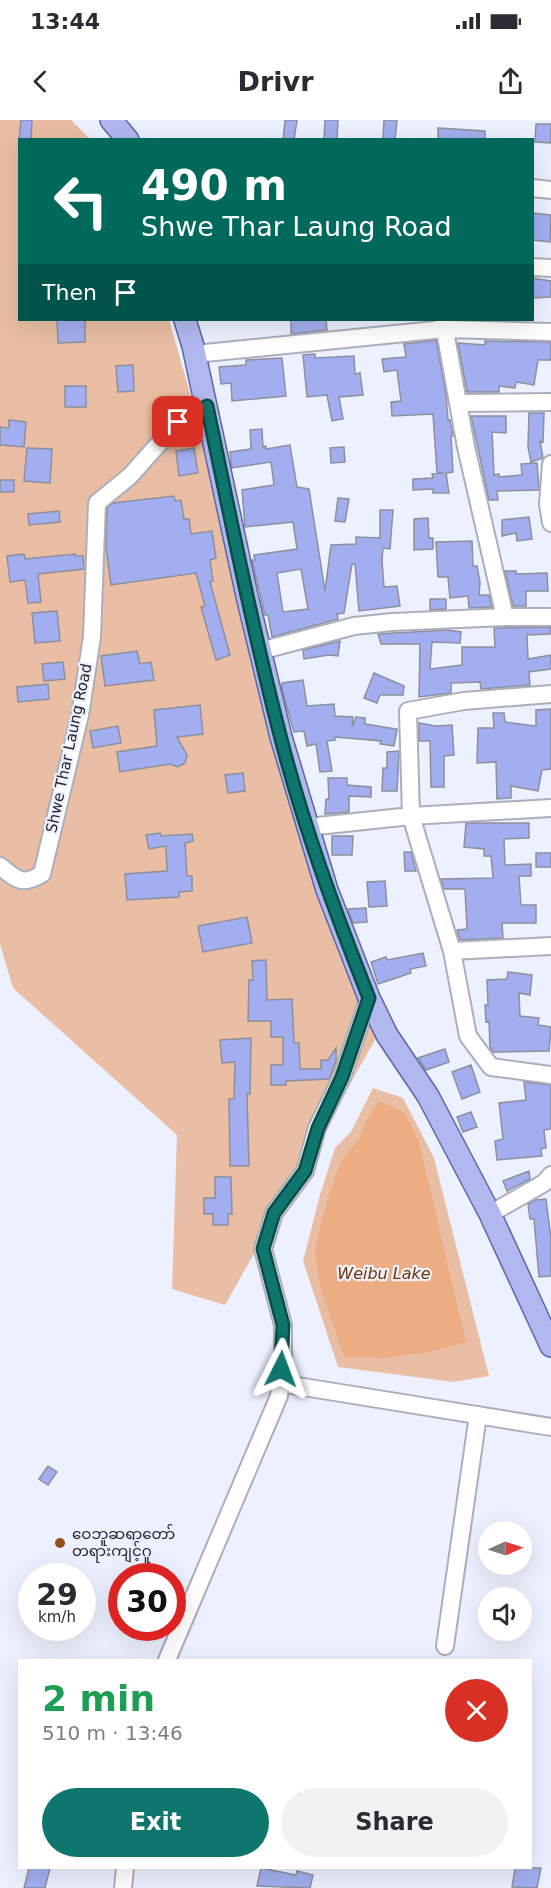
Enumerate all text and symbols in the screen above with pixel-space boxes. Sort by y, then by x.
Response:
text: 13:44 [30,9,100,34]
icon: back [24,65,57,98]
icon: share [494,65,527,98]
text: Drivr [238,66,313,97]
text: 490 m [141,161,287,210]
icon: left [42,162,120,240]
text: Shwe Thar Laung Road [141,211,452,242]
icon: arrive [109,276,142,309]
text: Then [42,280,97,305]
pin [152,396,203,447]
icon: arrive [161,405,194,438]
street label: Shwe Thar Laung Road [42,662,96,834]
water label: Weibu Lake [337,1264,431,1283]
position arrow [249,1337,313,1401]
north arrow [478,1521,532,1575]
map controls [478,1521,532,1641]
place label: ဝေဘူဆရာတော် တရားကျင့်ဂူ [72,1524,175,1563]
marker: ဝေဘူဆရာတော် တရားကျင့်ဂူ [53,1536,67,1550]
speed limit sign: 30 [108,1563,186,1641]
text: 29 [36,1577,78,1612]
button: sound [478,1587,532,1641]
text: km/h [38,1608,76,1626]
text: 2 min [42,1678,155,1719]
button: close [445,1679,508,1742]
text: 510 m · 13:46 [42,1721,183,1745]
button: Exit [42,1788,269,1857]
button: Share [281,1788,508,1857]

